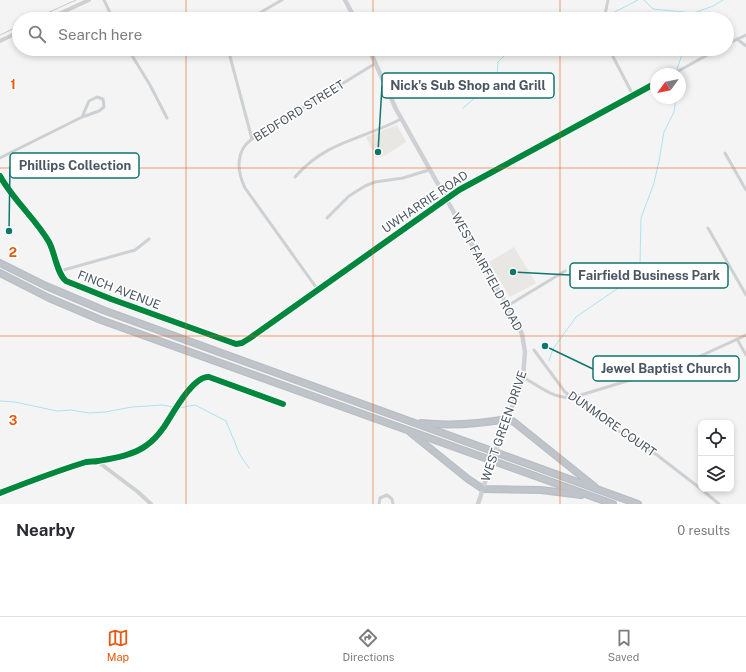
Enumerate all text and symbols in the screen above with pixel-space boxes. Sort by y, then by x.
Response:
search box [12,12,734,56]
icon: search [26,23,48,45]
text: Search here [58,26,142,43]
north arrow [650,68,686,104]
callout: Nick's Sub Shop and Grill [382,73,554,98]
text: 1 [10,77,16,92]
street label: BEDFORD STREET [251,77,347,145]
text: Nick's Sub Shop and Grill [390,78,546,93]
callout: Phillips Collection [10,153,139,178]
text: Phillips Collection [19,158,131,173]
street label: UWHARRIE ROAD [379,168,471,236]
street label: WEST FAIRFIELD ROAD [449,211,525,333]
text: 2 [9,245,17,260]
callout: Fairfield Business Park [570,263,728,288]
street label: FINCH AVENUE [76,268,162,312]
text: Fairfield Business Park [578,268,721,283]
callout: Jewel Baptist Church [593,356,739,381]
text: Jewel Baptist Church [601,361,731,376]
street label: WEST GREEN DRIVE [478,369,530,483]
street label: DUNMORE COURT [565,388,659,460]
text: 3 [9,413,18,428]
map controls [698,420,734,492]
button: locate [698,420,734,456]
button: layers [698,456,734,492]
text: Nearby [16,520,75,540]
text: 0 results [677,523,730,538]
tab: Map [107,627,129,663]
tab: Directions [343,627,394,663]
tab: Saved [608,627,639,663]

